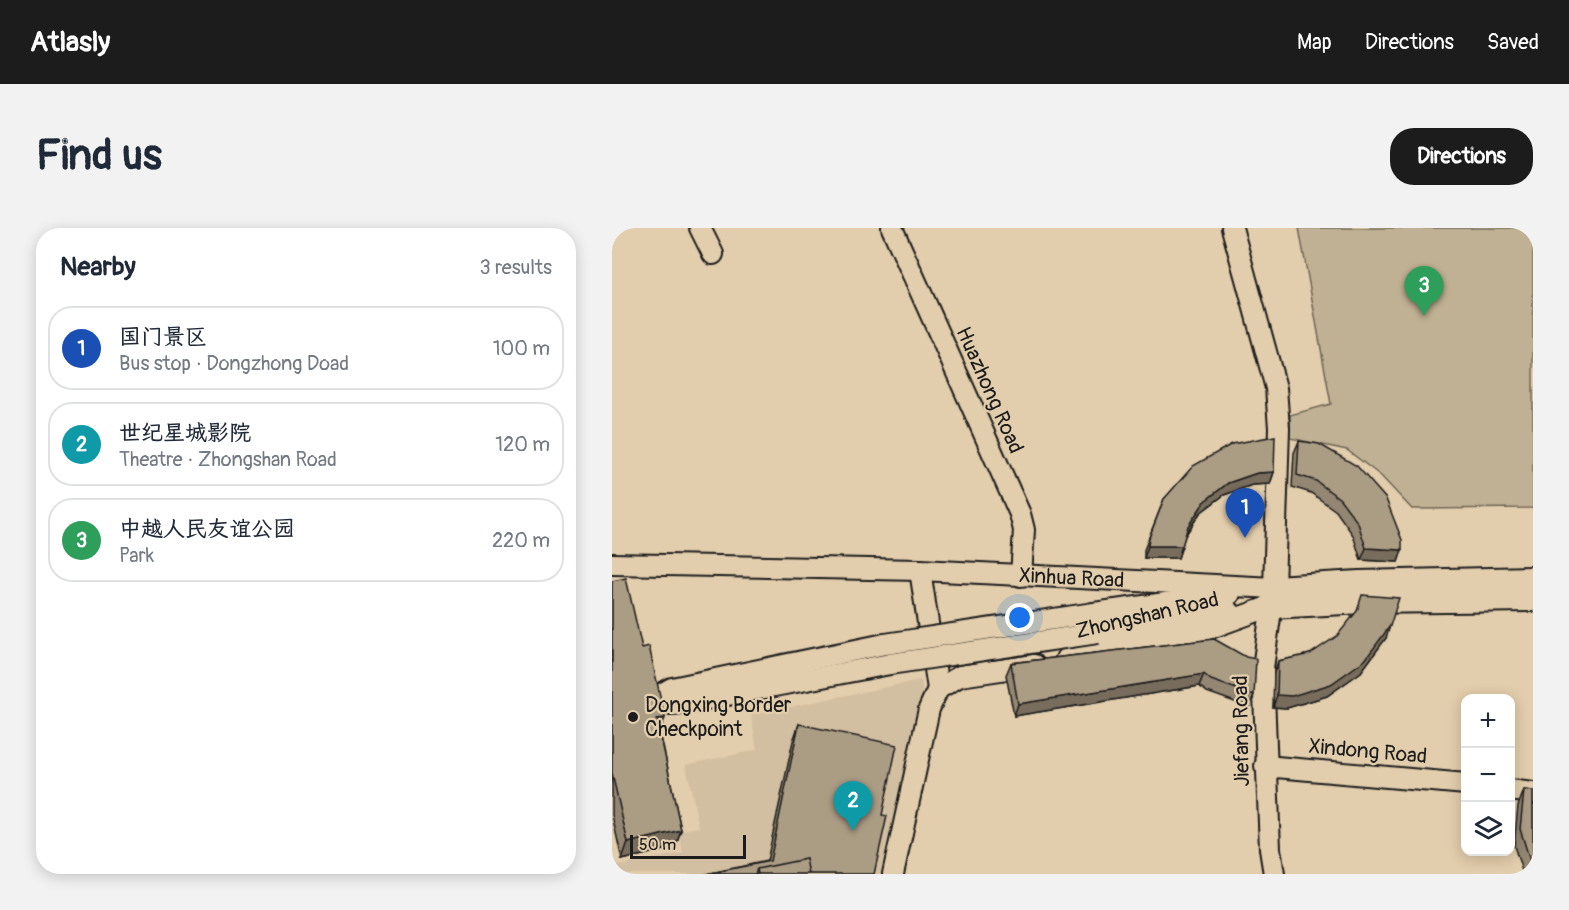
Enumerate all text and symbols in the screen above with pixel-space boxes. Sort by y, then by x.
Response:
text: Atlasly [30,25,110,60]
text: Map [1297,29,1332,56]
text: Directions [1365,29,1454,56]
text: Saved [1487,29,1539,56]
button: Directions [1390,128,1533,185]
text: Find us [36,130,162,182]
text: Nearby [60,251,136,283]
text: 3 results [480,255,552,280]
pin: 3 [1404,266,1444,316]
text: 国门景区 [119,323,207,351]
street label: Huazhong Road [950,323,1030,458]
text: 1 [78,336,85,361]
text: 100 m [493,336,550,361]
text: Bus stop · Dongzhong Doad [119,351,349,376]
text: 世纪星城影院 [119,419,251,447]
text: 2 [76,432,87,457]
text: 120 m [495,432,550,457]
text: Theatre · Zhongshan Road [119,447,337,472]
pin: 1 [1226,488,1264,538]
text: 中越人民友谊公园 [119,515,295,543]
text: 3 [76,528,87,553]
text: 220 m [492,528,550,553]
text: Park [119,543,154,568]
street label: Xinhua Road [1018,562,1125,594]
street label: Zhongshan Road [1073,586,1221,645]
your location [1005,603,1034,632]
street label: Jiefang Road [1227,675,1256,787]
place label: Dongxing Border Checkpoint [645,692,792,743]
map controls [1461,694,1515,856]
button: + [1461,694,1515,748]
marker: Dongxing Border Checkpoint [626,710,640,724]
street label: Xindong Road [1308,733,1428,770]
button: − [1461,748,1515,802]
pin: 2 [834,782,872,831]
button: layers [1461,802,1515,856]
scale bar [630,832,746,860]
text: 50 m [639,835,676,855]

